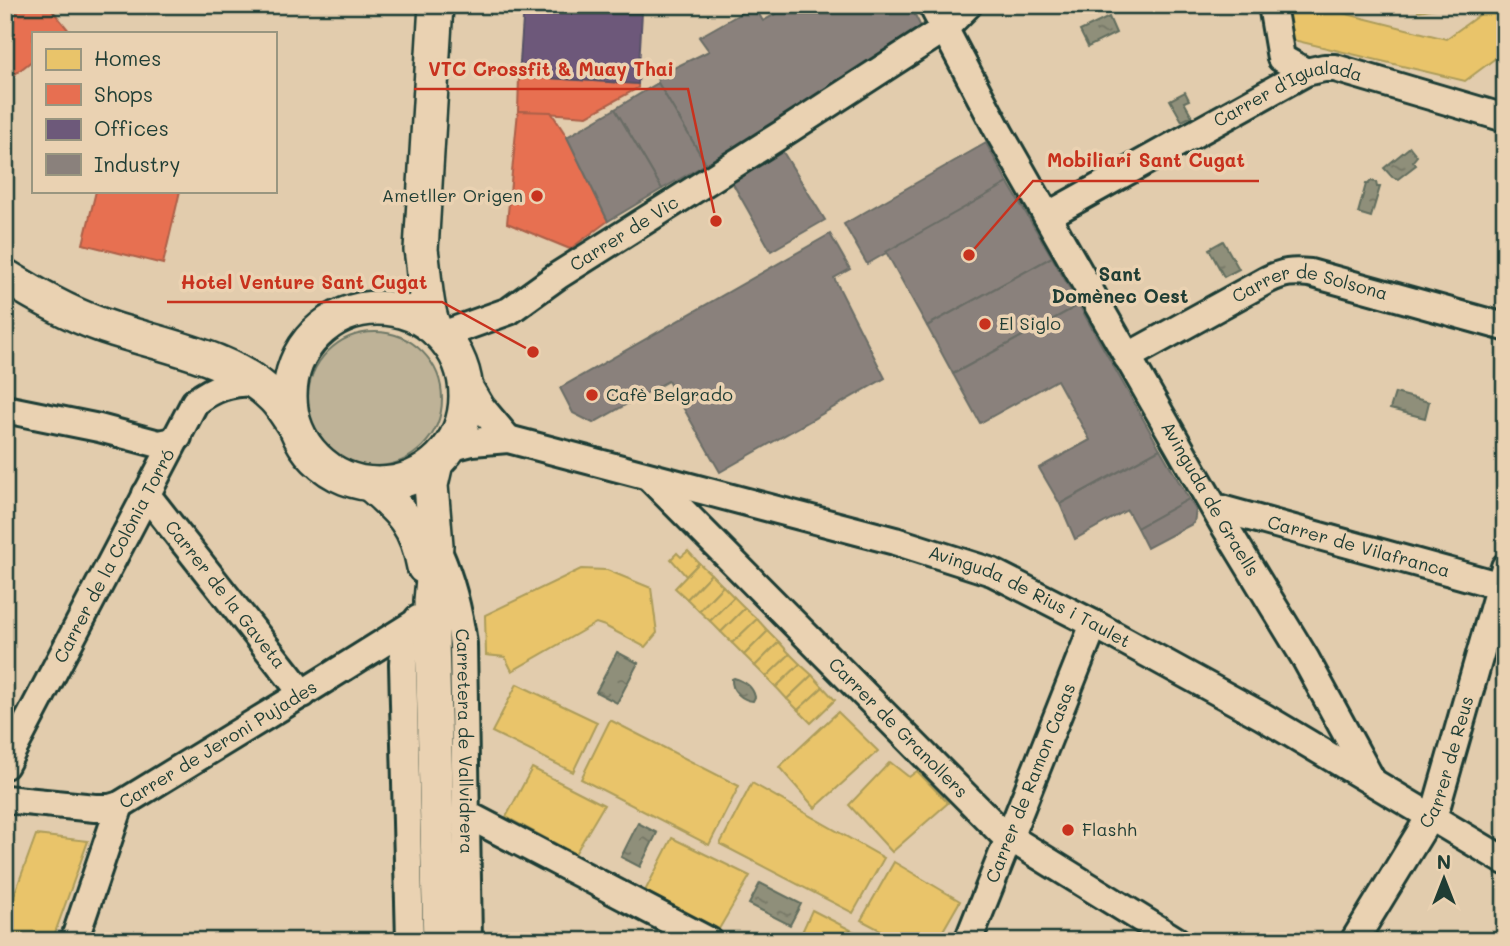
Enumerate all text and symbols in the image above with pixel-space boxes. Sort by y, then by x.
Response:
legend [32,32,276,192]
text: Homes [94,44,161,71]
callout: VTC Crossfit & Muay Thai [414,49,688,89]
street label: Carrer d'Igualada [1209,55,1365,132]
text: VTC Crossfit & Muay Thai [428,56,674,81]
text: Shops [94,80,153,107]
text: Offices [94,114,169,141]
callout: Mobiliari Sant Cugat [1033,141,1259,181]
text: Mobiliari Sant Cugat [1047,147,1245,172]
text: Industry [94,150,181,177]
place label: Ametller Origen [382,183,523,207]
marker: Ametller Origen [529,188,545,204]
street label: Carrer de Vic [565,190,683,276]
text: Carrer de Solsona [1227,259,1391,308]
district label: Sant Domènec Oest [1052,261,1188,308]
callout: Hotel Venture Sant Cugat [167,262,442,302]
text: Hotel Venture Sant Cugat [181,269,427,294]
street label: Carrer de Solsona [1230,286,1392,314]
place label: El Siglo [999,311,1061,335]
marker: El Siglo [977,316,993,332]
place label: Cafè Belgrado [606,382,733,406]
marker: Cafè Belgrado [584,387,600,403]
street label: Avinguda de Graells [1156,417,1265,580]
street label: Carrer de la Colònia Torró [48,444,180,667]
street label: Carrer de Vilafranca [1265,509,1453,582]
street label: Carrer de la Gaveta [160,515,292,673]
street label: Avinguda de Rius i Taulet [926,540,1135,653]
street label: Carretera de Vallvidrera [450,627,480,854]
street label: Carrer de Granollers [824,652,974,803]
street label: Carrer de Jeroni Pujades [114,674,321,814]
street label: Carrer de Ramon Casas [979,679,1080,886]
street label: Carrer de Reus [1413,693,1479,832]
place label: Flashh [1082,817,1137,841]
marker: Flashh [1060,822,1076,838]
north arrow [1408,844,1478,914]
text: N [1437,849,1451,874]

